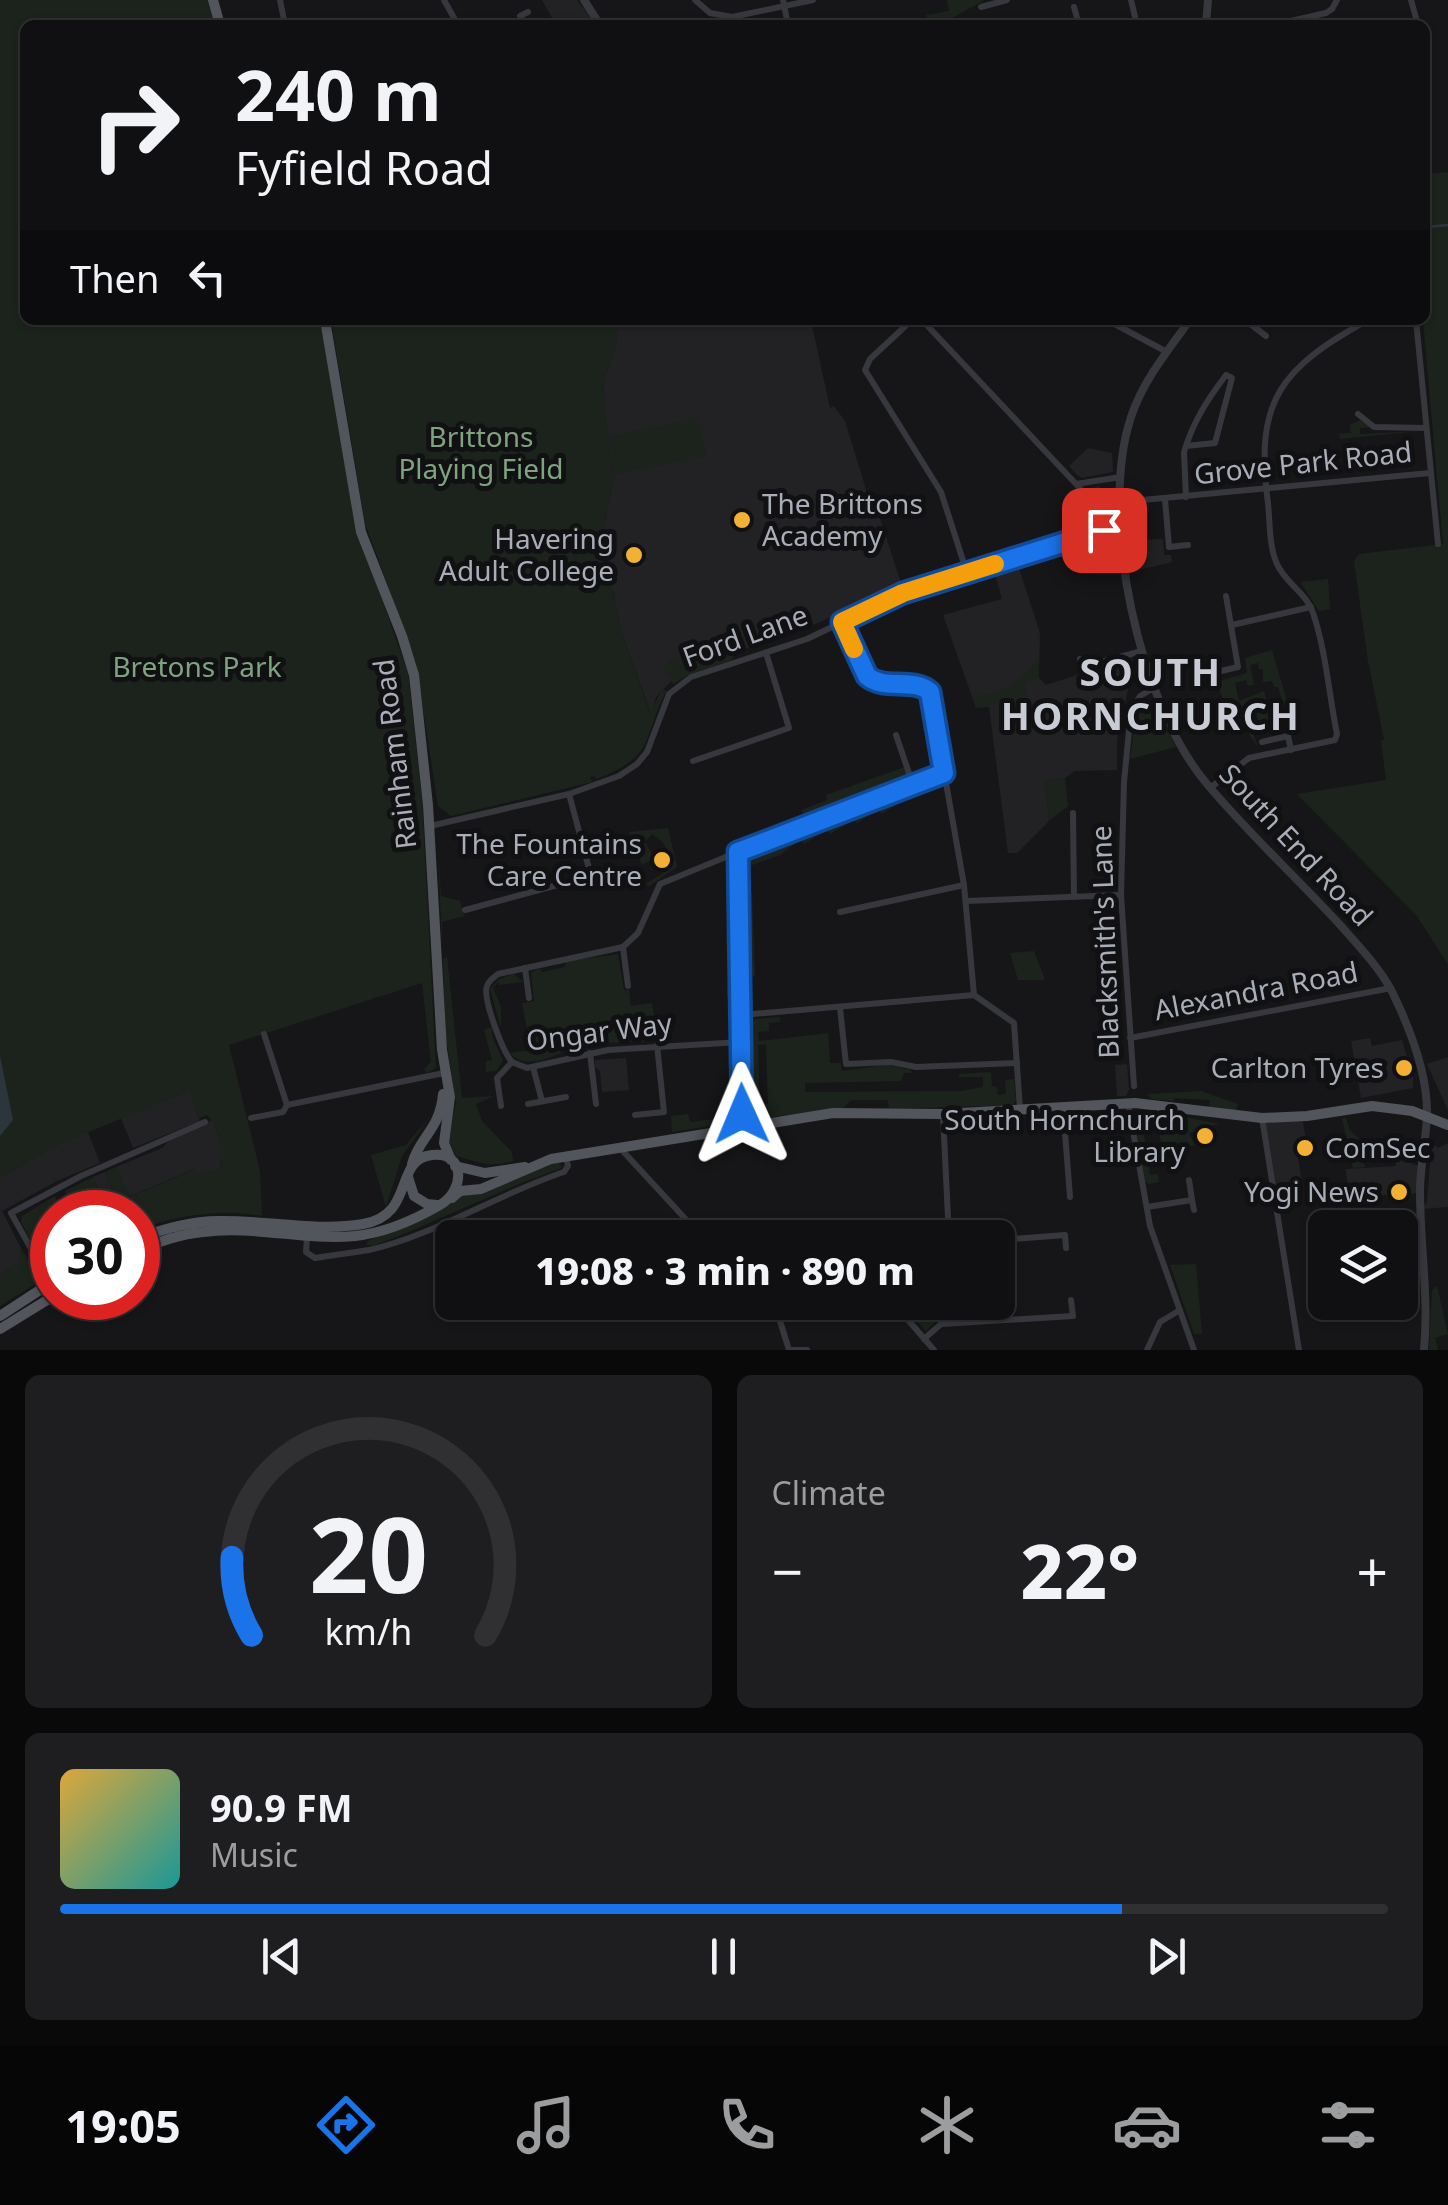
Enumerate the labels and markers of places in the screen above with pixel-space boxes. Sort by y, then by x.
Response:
place label: The Brittons Academy [762,484,923,554]
pin [1062,488,1147,573]
marker: The Brittons Academy [731,509,753,531]
place label: Havering Adult College [439,519,614,589]
marker: Havering Adult College [623,544,645,566]
place label: The Fountains Care Centre [456,824,642,894]
marker: The Fountains Care Centre [651,849,673,871]
place label: Carlton Tyres [1211,1048,1384,1086]
marker: Carlton Tyres [1393,1057,1415,1079]
place label: South Hornchurch Library [944,1100,1186,1170]
marker: South Hornchurch Library [1194,1125,1216,1147]
place label: ComSec [1325,1128,1430,1166]
marker: ComSec [1294,1137,1316,1159]
place label: Yogi News [1244,1172,1379,1210]
marker: Yogi News [1388,1181,1410,1203]

